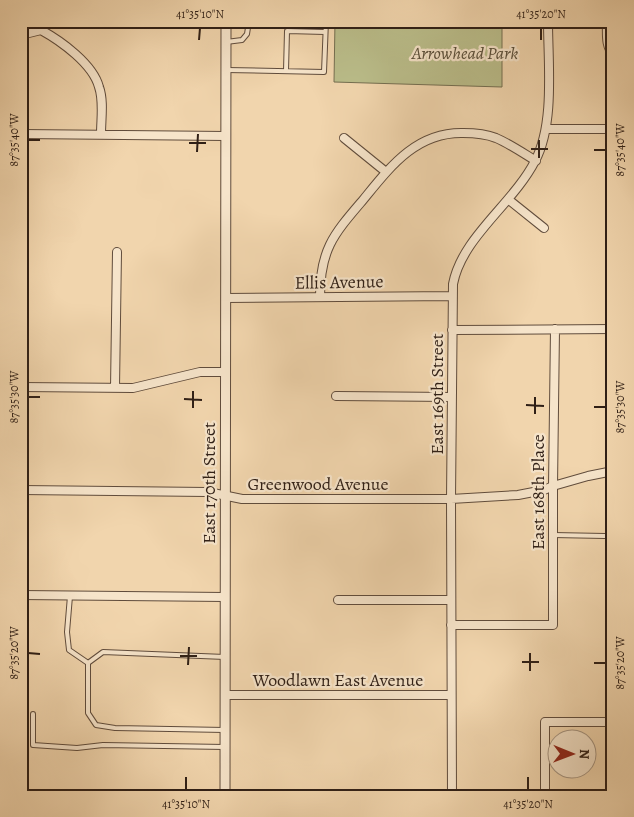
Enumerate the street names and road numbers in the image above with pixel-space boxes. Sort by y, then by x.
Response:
street label: Ellis Avenue [294,269,384,295]
street label: East 169th Street [425,333,449,455]
street label: East 170th Street [197,422,221,544]
street label: East 168th Place [526,434,550,550]
street label: Greenwood Avenue [247,472,389,496]
street label: Woodlawn East Avenue [252,668,423,692]

